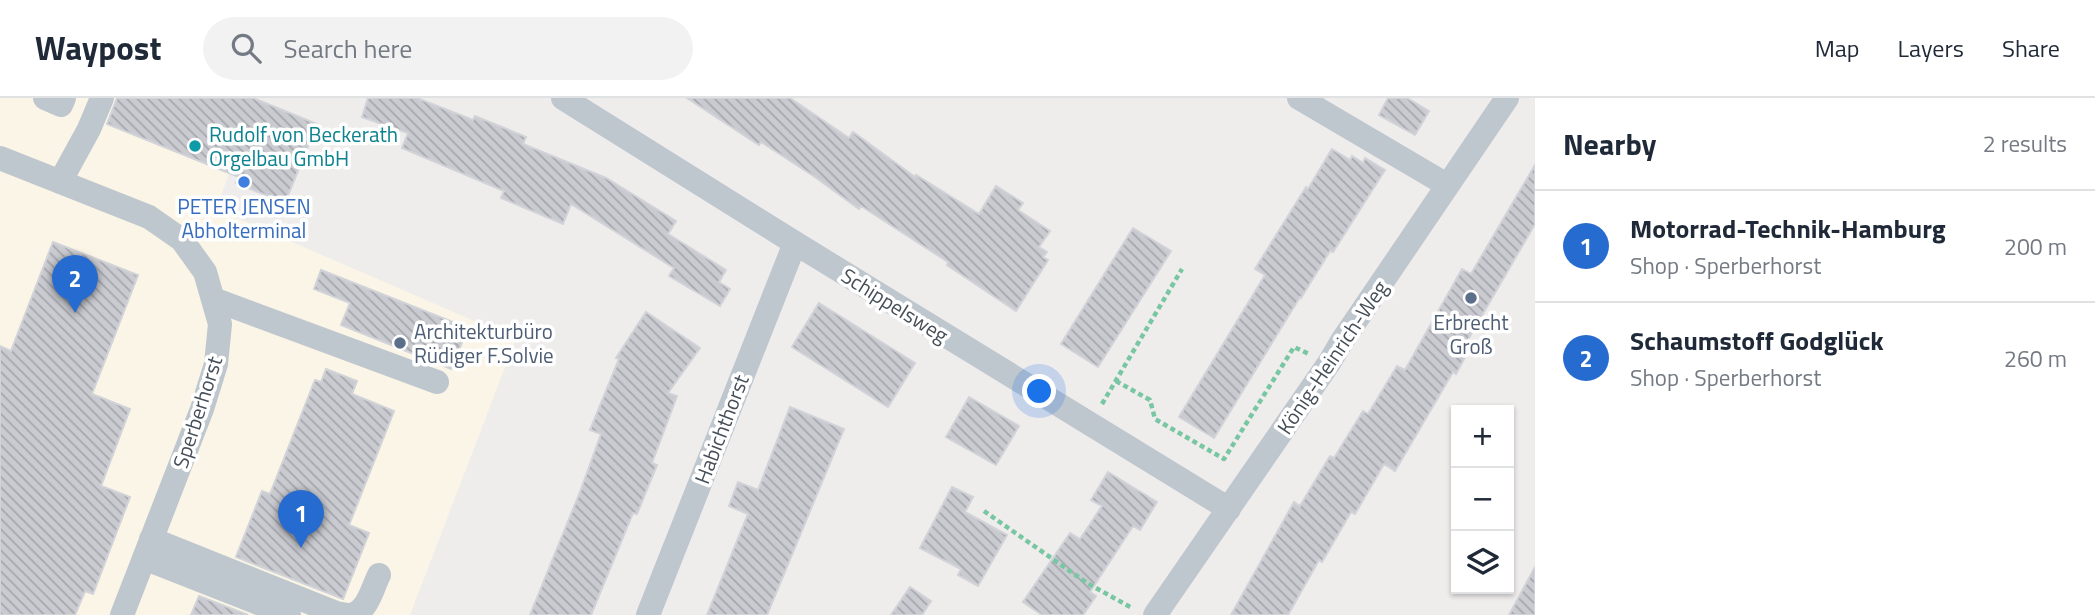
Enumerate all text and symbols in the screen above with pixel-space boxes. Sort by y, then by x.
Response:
search box [203,17,693,80]
text: Waypost [35,23,161,73]
icon: search [227,29,265,67]
text: Search here [283,29,412,68]
text: Map [1815,30,1860,66]
text: Layers [1898,30,1964,66]
text: Share [2002,30,2060,66]
place label: Rudolf von Beckerath Orgelbau GmbH [209,118,398,174]
text: Nearby [1563,121,1656,167]
text: 2 results [1983,126,2067,161]
marker: Rudolf von Beckerath Orgelbau GmbH [187,138,203,154]
marker: PETER JENSEN Abholterminal [236,174,252,190]
place label: PETER JENSEN Abholterminal [177,190,311,246]
text: Motorrad-Technik-Hamburg [1630,209,1946,248]
text: 1 [1580,229,1592,264]
text: 200 m [2004,229,2067,264]
text: Shop · Sperberhorst [1630,248,1821,283]
pin: 2 [52,255,98,313]
street label: Schippelsweg [835,259,955,351]
street label: König-Heinrich-Weg [1269,273,1396,440]
marker: Erbrecht Groß [1463,290,1479,306]
place label: Erbrecht Groß [1433,306,1509,362]
place label: Architekturbüro Rüdiger F.Solvie [414,315,554,371]
text: Schaumstoff Godglück [1630,321,1884,360]
marker: Architekturbüro Rüdiger F.Solvie [392,335,408,351]
text: 2 [1580,341,1592,376]
text: 260 m [2004,341,2067,376]
street label: Sperberhorst [164,351,230,472]
text: Shop · Sperberhorst [1630,360,1821,395]
street label: Habichthorst [685,369,757,488]
your location [1022,374,1056,408]
map controls [1451,405,1514,594]
button: + [1451,405,1514,468]
button: − [1451,468,1514,531]
pin: 1 [278,490,324,548]
button: layers [1451,531,1514,594]

